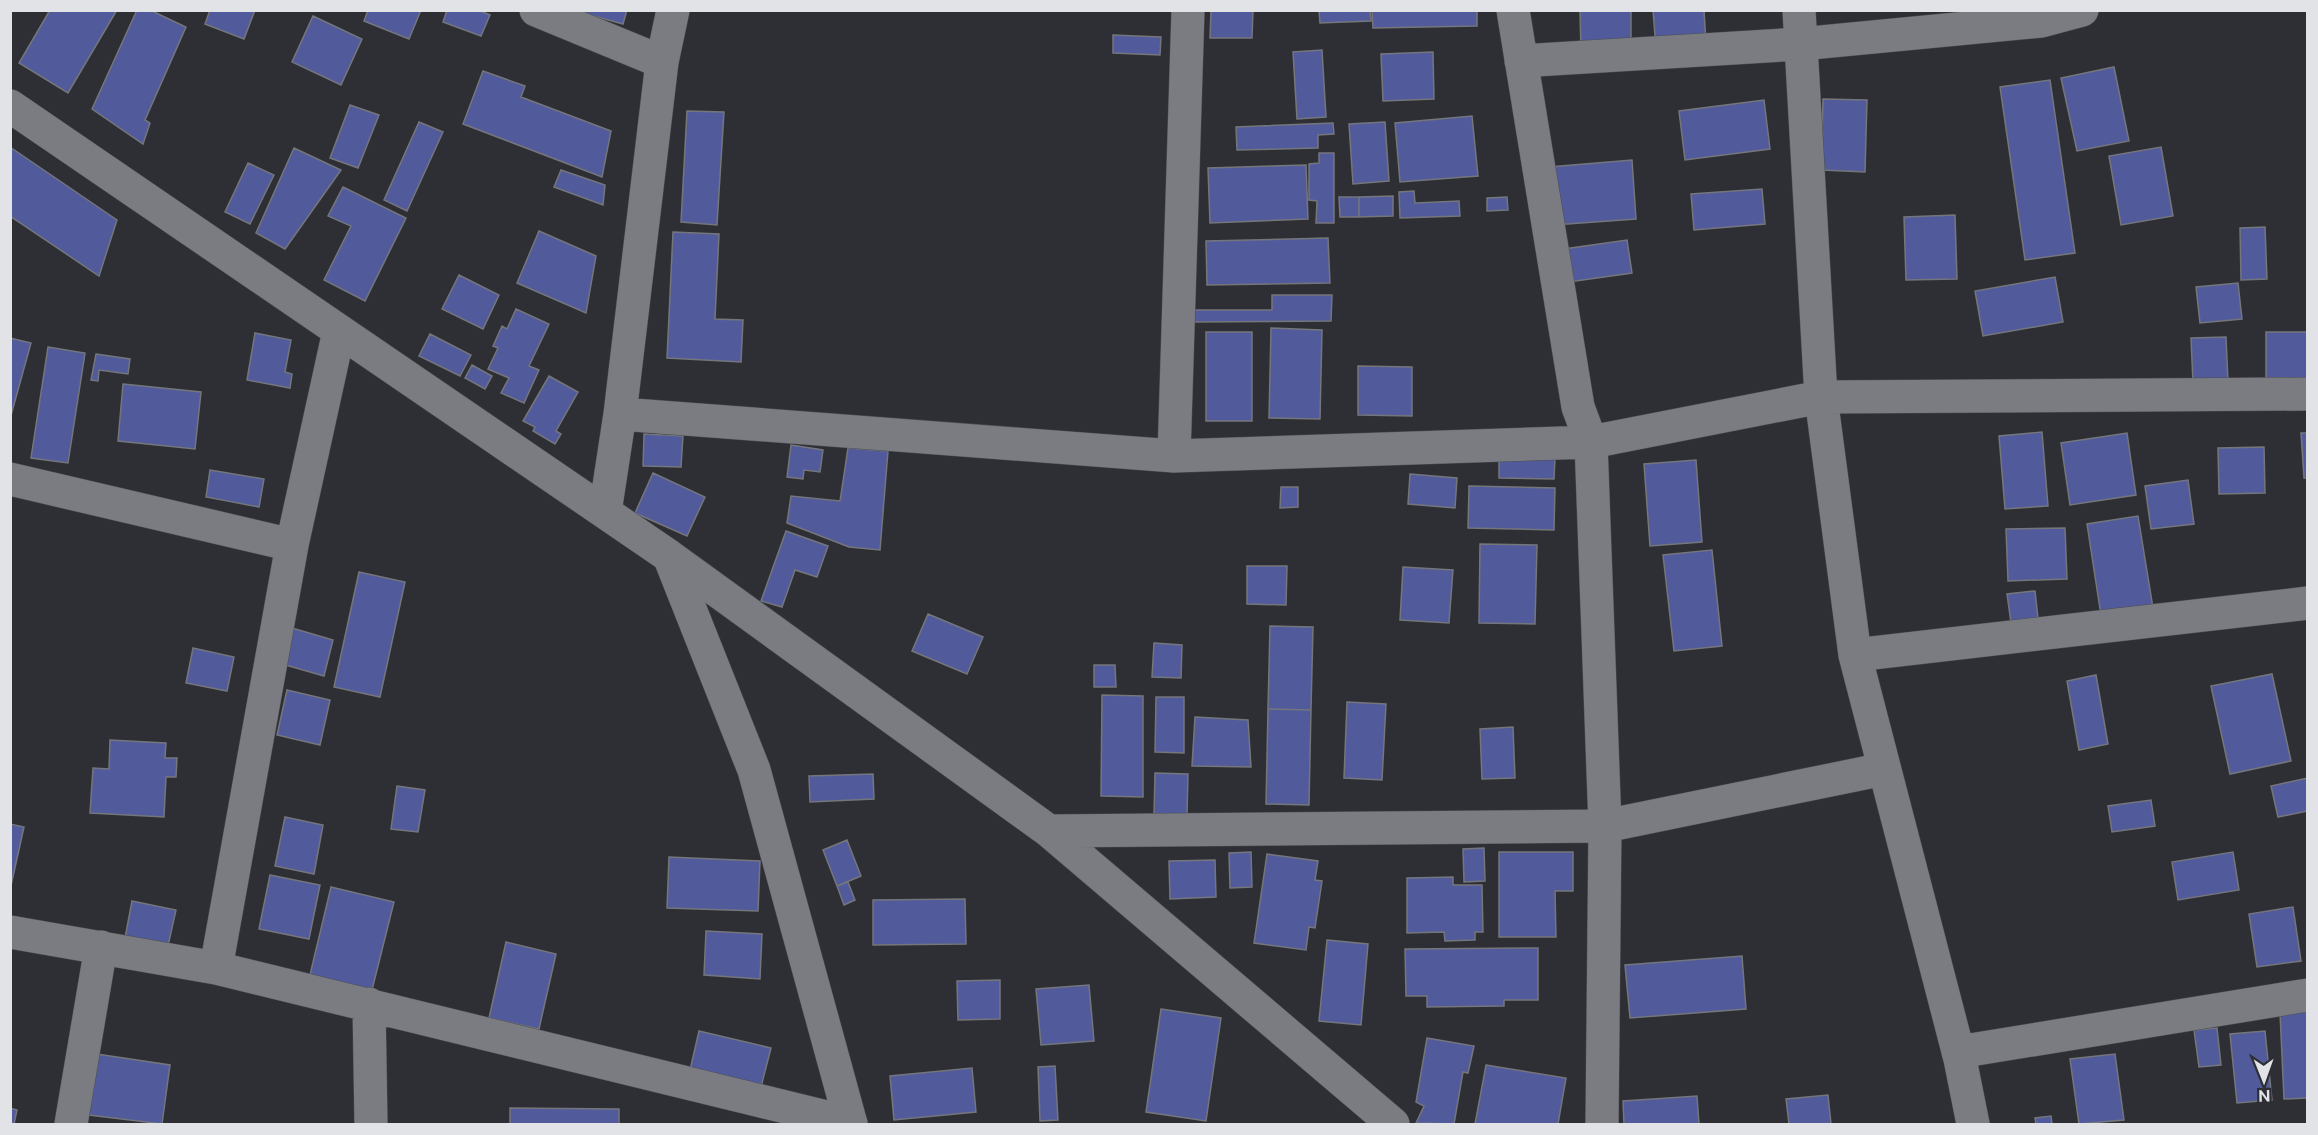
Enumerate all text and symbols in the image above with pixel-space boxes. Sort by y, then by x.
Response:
north arrow [2234,1051,2294,1111]
text: N [2258,1086,2271,1105]

